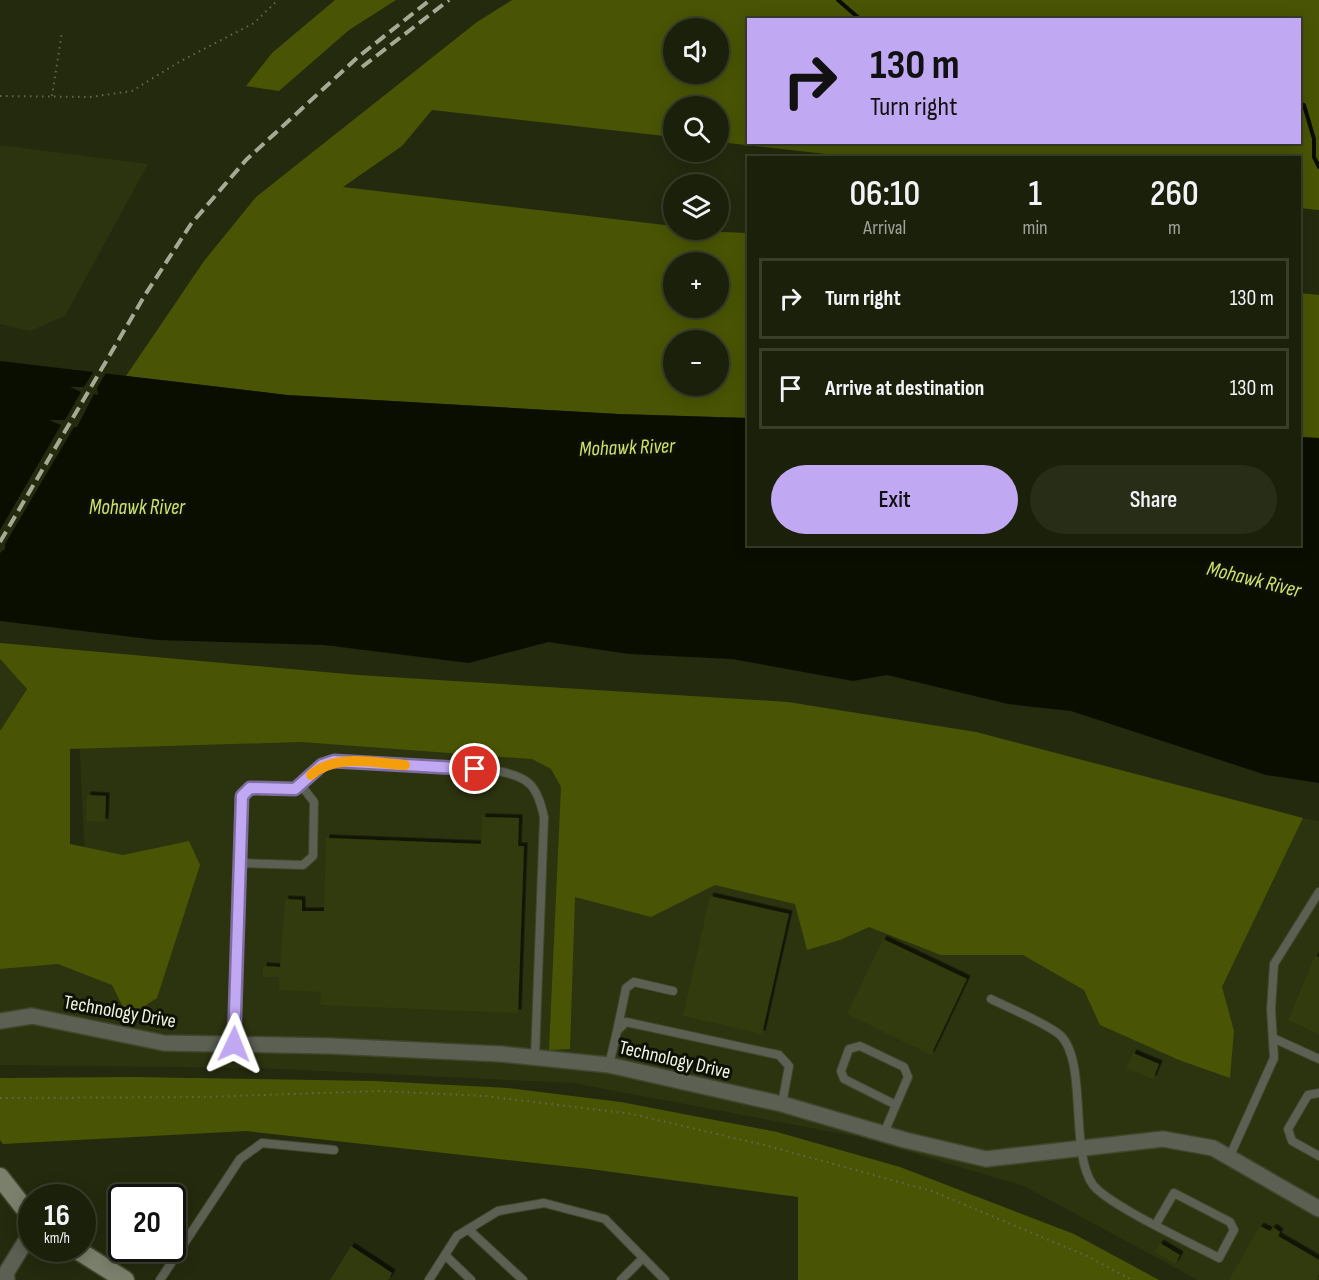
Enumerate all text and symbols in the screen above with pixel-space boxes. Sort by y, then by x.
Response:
map controls [663,18,729,396]
button: sound [663,18,729,84]
text: 130 m [870,40,960,91]
icon: right [771,42,849,120]
text: Turn right [870,91,957,123]
button: search [663,96,729,162]
text: 06:10 [849,173,920,216]
text: 1 [1028,173,1042,216]
text: 260 [1150,173,1199,216]
button: layers [663,174,729,240]
text: Arrival [863,216,906,240]
text: min [1023,216,1048,240]
text: m [1168,216,1181,240]
button: + [663,252,729,318]
icon: right [774,282,807,315]
text: Turn right [825,285,901,312]
text: 130 m [1230,285,1274,312]
button: − [663,330,729,396]
icon: arrive [774,372,807,405]
text: Arrive at destination [825,375,984,402]
text: 130 m [1230,375,1274,402]
water label: Mohawk River [579,433,677,462]
button: Exit [771,465,1018,534]
button: Share [1030,465,1277,534]
water label: Mohawk River [89,495,186,520]
water label: Mohawk River [1204,556,1305,603]
pin [449,743,500,794]
icon: arrive [458,752,491,785]
street label: Technology Drive [62,990,178,1034]
position arrow [202,1012,266,1076]
street label: Technology Drive [617,1035,733,1084]
speed limit sign: 20 [108,1184,186,1262]
text: 16 [44,1198,70,1234]
text: km/h [44,1229,70,1248]

